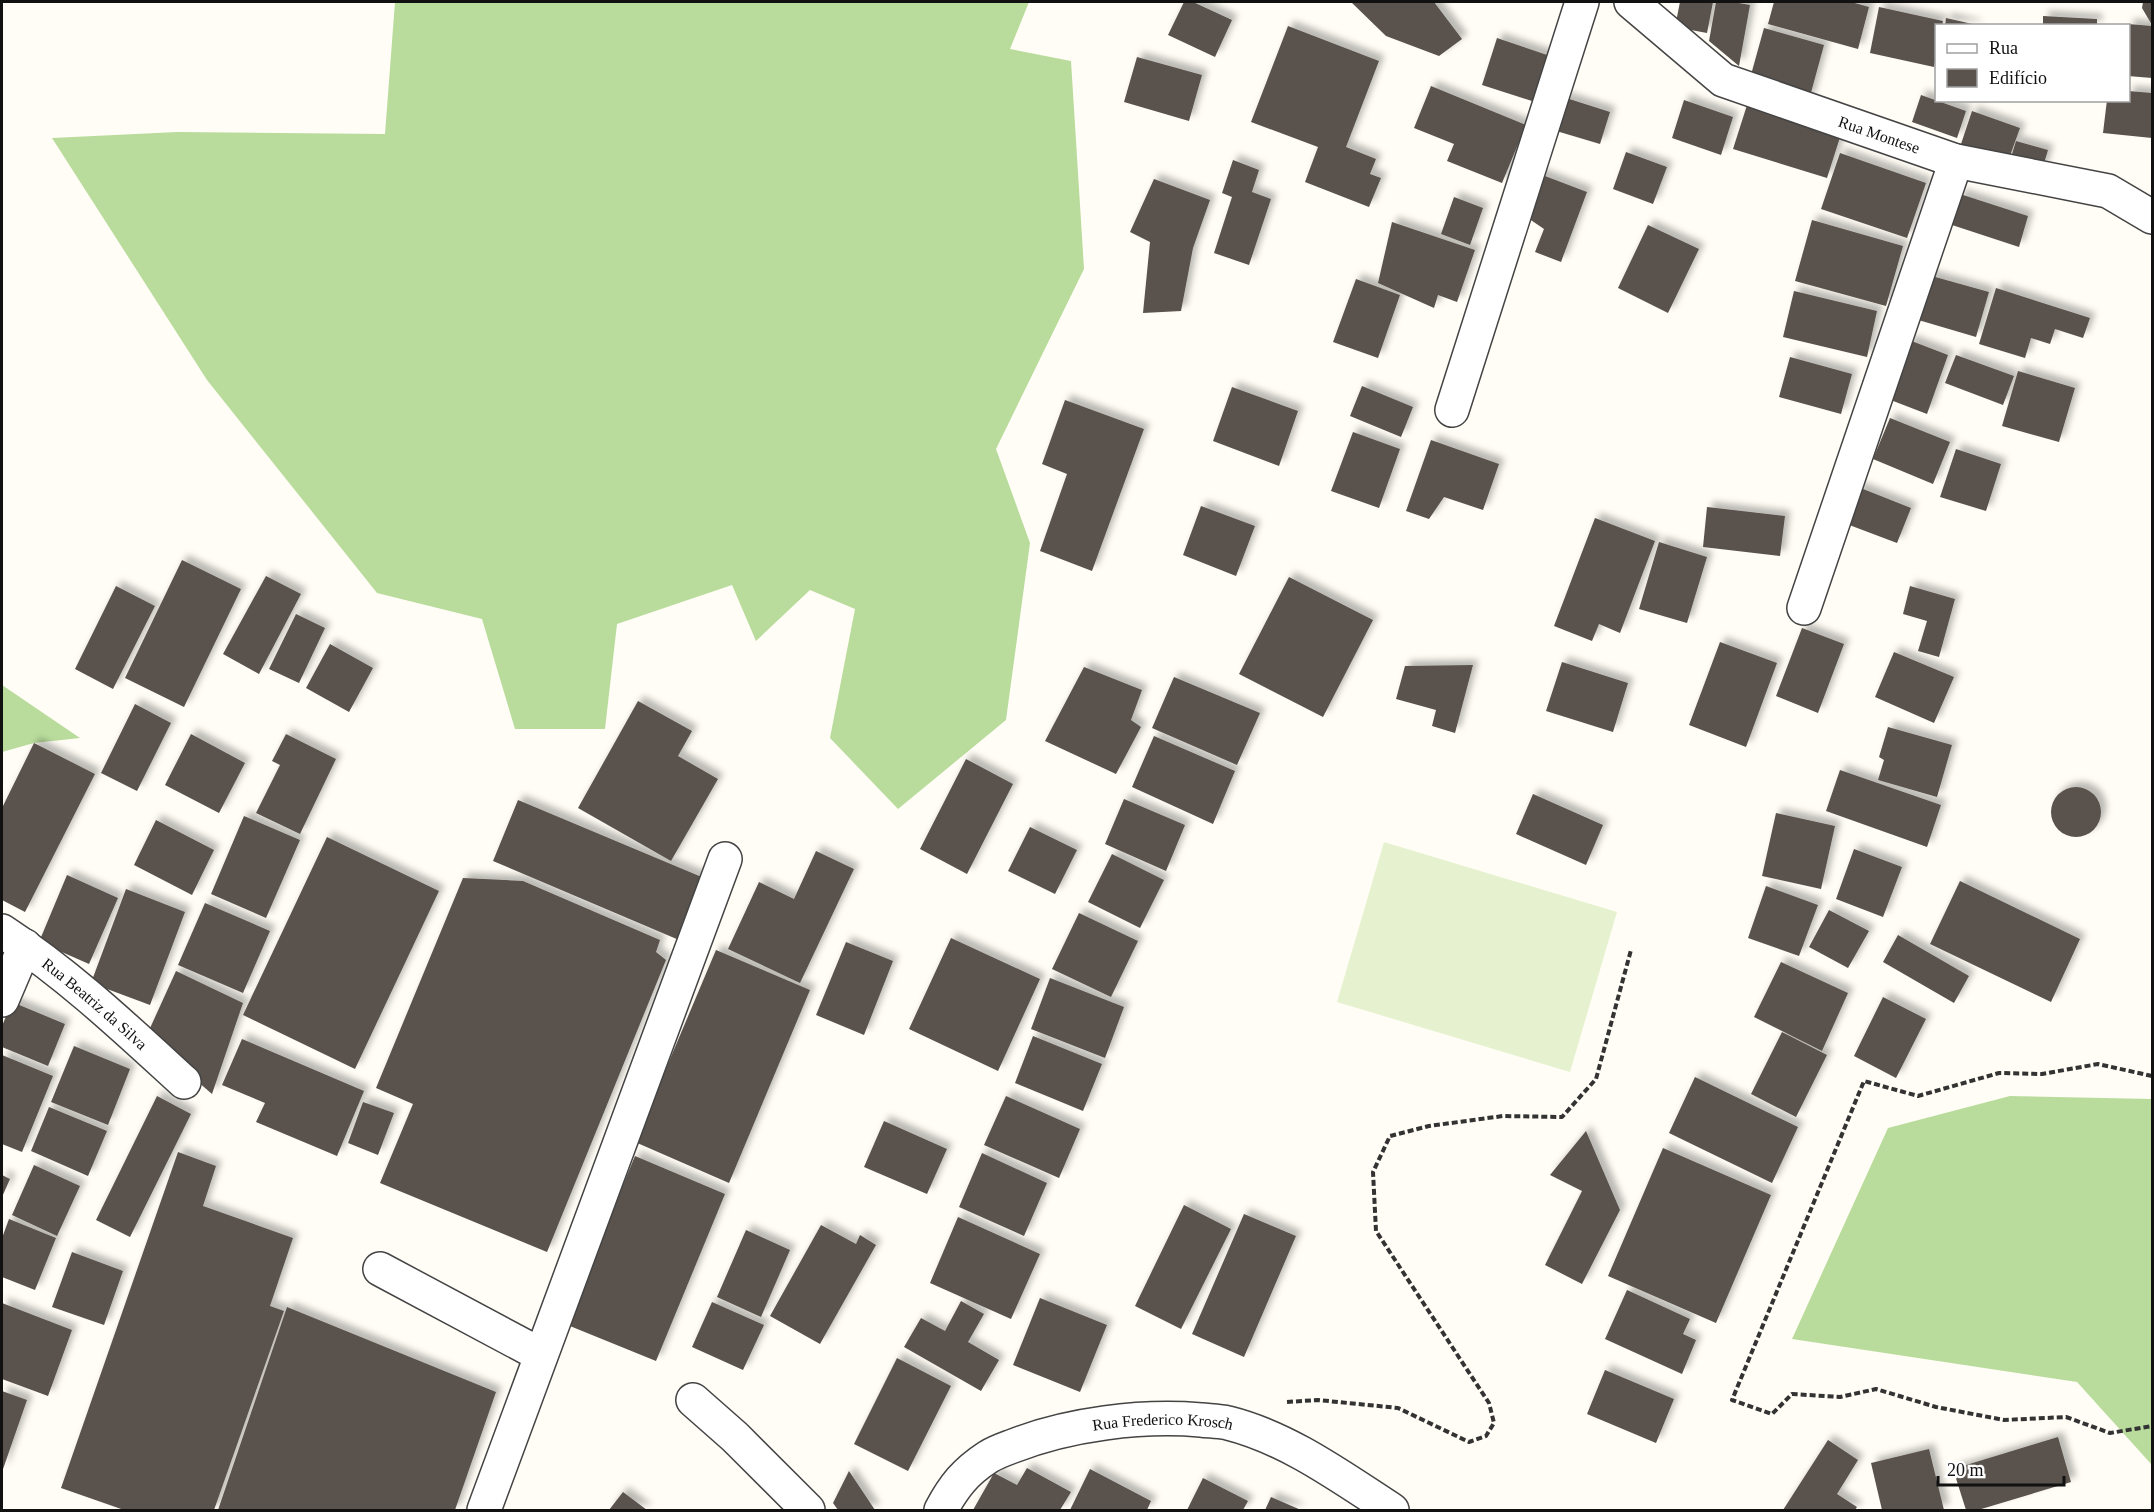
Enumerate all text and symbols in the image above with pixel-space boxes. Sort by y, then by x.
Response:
legend [1935,24,2130,102]
text: Rua [1989,38,2018,58]
text: Edifício [1989,68,2047,88]
street label: Rua Montese [1836,112,1922,156]
street label: Rua Beatriz da Silva [39,954,151,1053]
street label: Rua Frederico Krosch [1091,1410,1235,1433]
scale bar [1938,1449,2064,1487]
text: 20 m [1947,1460,1984,1480]

